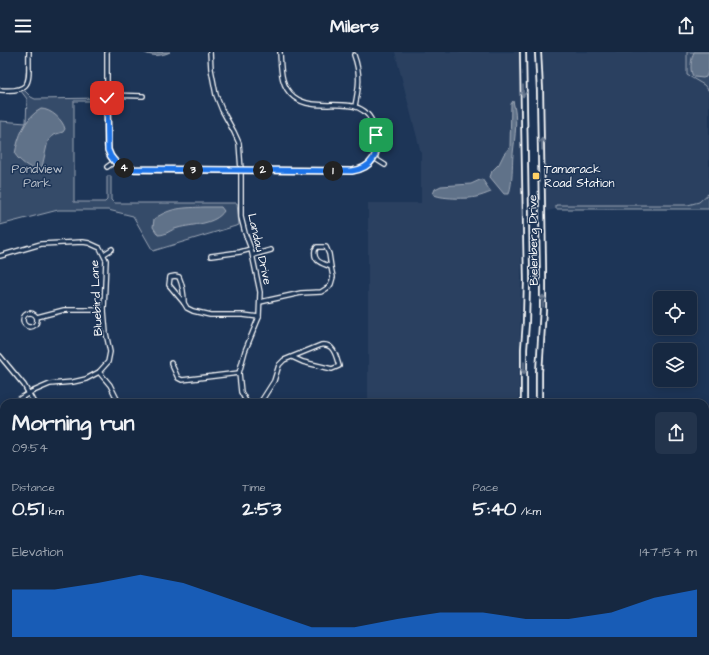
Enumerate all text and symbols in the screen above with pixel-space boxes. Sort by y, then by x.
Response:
text: Milers [330,14,379,39]
icon: menu [12,15,34,37]
icon: share [675,15,697,37]
pin [90,81,124,115]
one-way arrow [519,84,527,97]
icon: check [96,87,118,109]
pin [359,118,393,152]
icon: arrive [365,124,387,146]
one-way arrow [538,138,545,151]
pin: 4 [114,158,134,178]
text: 4 [120,160,128,175]
pin: 3 [183,160,203,180]
pin: 2 [253,160,273,180]
park label: Pondview Park [12,161,63,192]
pin: 1 [323,161,343,181]
place label: Tamarack Road Station [544,161,614,192]
text: 3 [190,162,196,177]
text: 2 [260,162,266,177]
text: 1 [332,163,334,178]
marker: Tamarack Road Station [531,171,541,181]
street label: Bielenberg Drive [524,194,544,286]
street label: Landau Drive [243,212,276,287]
street label: Bluebird Lane [86,259,107,336]
map controls [653,291,697,387]
button: locate [653,291,697,335]
one-way arrow [539,295,547,308]
button: layers [653,343,697,387]
one-way arrow [520,361,528,374]
text: Morning run [12,408,135,439]
button: share [655,412,697,454]
text: 09:54 [12,439,48,457]
text: Distance [12,480,55,495]
text: Time [242,480,265,495]
text: Pace [473,480,498,495]
text: 0.51 [12,495,44,523]
text: 2:53 [242,495,281,523]
text: 5:40 [473,495,516,523]
text: km [44,504,64,519]
text: /km [516,504,541,519]
text: Elevation [12,543,63,561]
text: 147–154 m [639,543,697,561]

